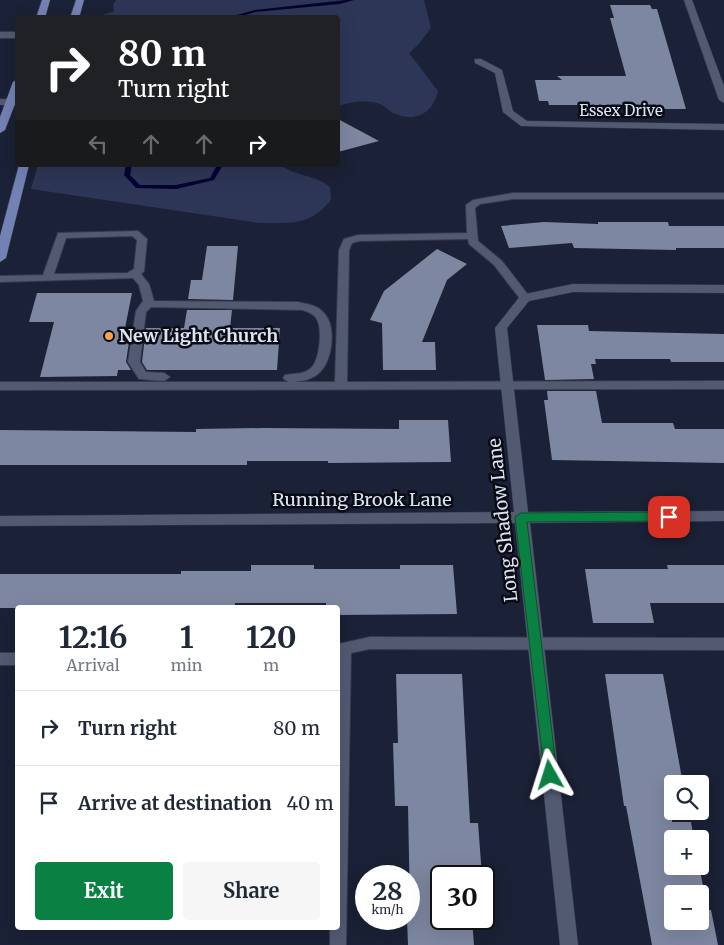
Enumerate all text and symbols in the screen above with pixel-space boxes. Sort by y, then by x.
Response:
text: 80 m [118,32,206,76]
icon: right [35,35,100,100]
text: Turn right [118,75,229,103]
street label: Essex Drive [579,101,663,120]
icon: left [84,130,112,158]
icon: ahead [137,130,165,158]
icon: ahead [190,130,218,158]
icon: right [243,130,271,158]
place label: New Light Church [119,324,278,347]
marker: New Light Church [103,330,115,342]
street label: Long Shadow Lane [482,437,523,603]
street label: Running Brook Lane [272,488,452,511]
pin [648,496,690,538]
icon: arrive [655,503,683,531]
text: 12:16 [58,618,127,656]
text: 1 [180,618,194,656]
text: 120 [246,618,297,656]
text: Arrival [66,655,120,675]
text: min [171,655,202,675]
text: m [263,655,279,675]
icon: right [35,714,63,742]
text: Turn right [78,716,177,740]
text: 80 m [273,716,320,740]
position arrow [523,748,575,800]
map controls [664,775,709,930]
button: search [664,775,709,820]
icon: arrive [35,789,63,817]
text: Arrive at destination [78,791,272,815]
text: 40 m [287,791,334,815]
button: + [664,830,709,875]
button: Exit [35,862,173,920]
button: Share [183,862,320,920]
speed limit sign: 30 [430,865,495,930]
text: 28 [372,875,403,907]
button: − [664,885,709,930]
text: km/h [372,902,403,917]

